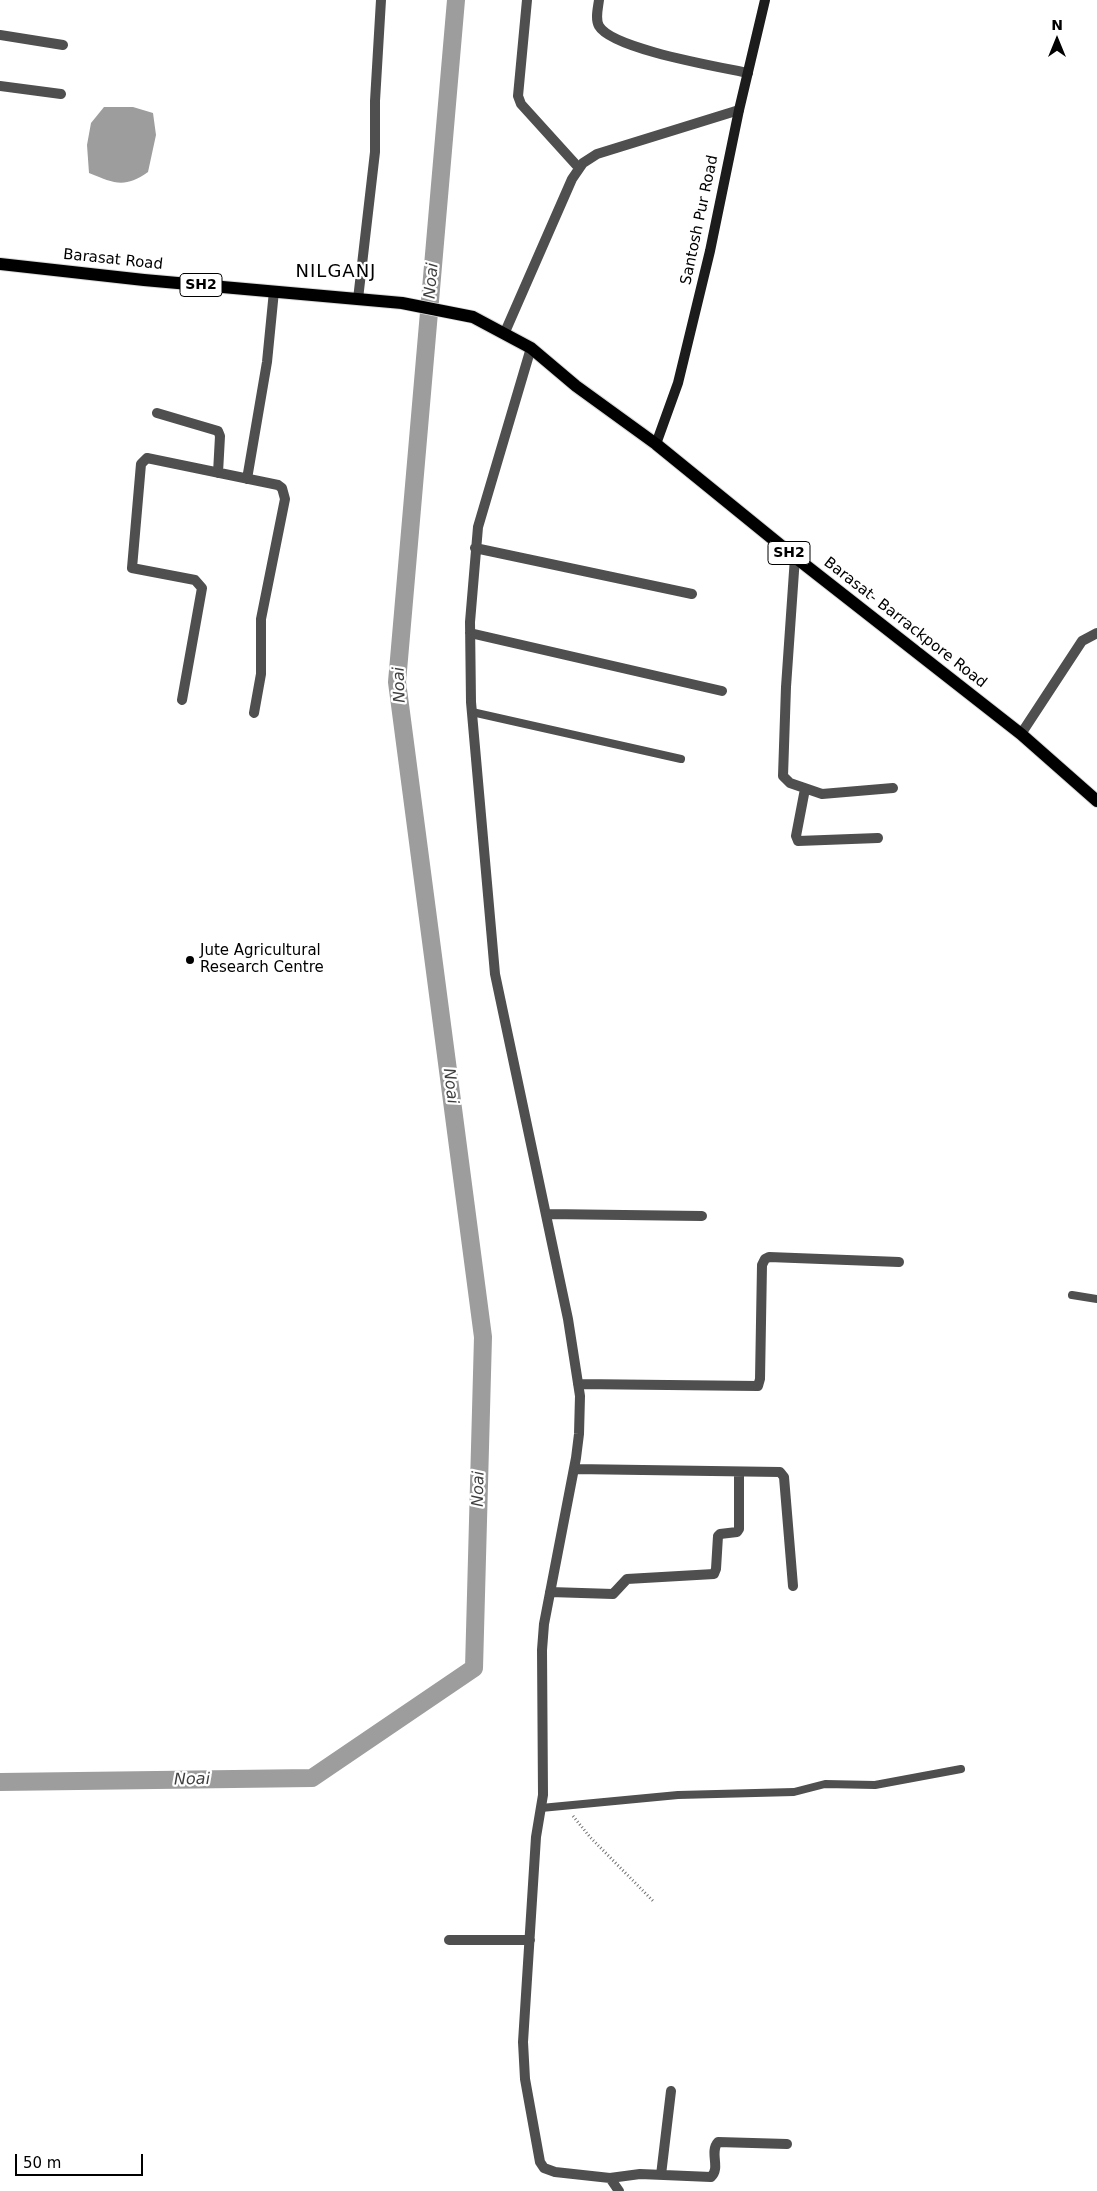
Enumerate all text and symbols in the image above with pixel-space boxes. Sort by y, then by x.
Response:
north arrow [1032,15,1082,65]
text: N [1051,17,1063,33]
street label: Santosh Pur Road [677,153,723,287]
street label: Barasat Road [62,246,164,274]
district label: NILGANJ [295,261,377,283]
water label: Noai [421,262,443,300]
road number: SH2 [180,274,222,296]
road number: SH2 [768,542,810,564]
street label: Barasat- Barrackpore Road [820,554,990,692]
water label: Noai [390,667,410,703]
place label: Jute Agricultural Research Centre [200,942,324,977]
marker: Jute Agricultural Research Centre [184,954,196,966]
water label: Noai [438,1067,462,1105]
water label: Noai [469,1471,489,1507]
water label: Noai [174,1770,210,1790]
scale bar [18,2144,145,2176]
text: 50 m [23,2154,61,2172]

